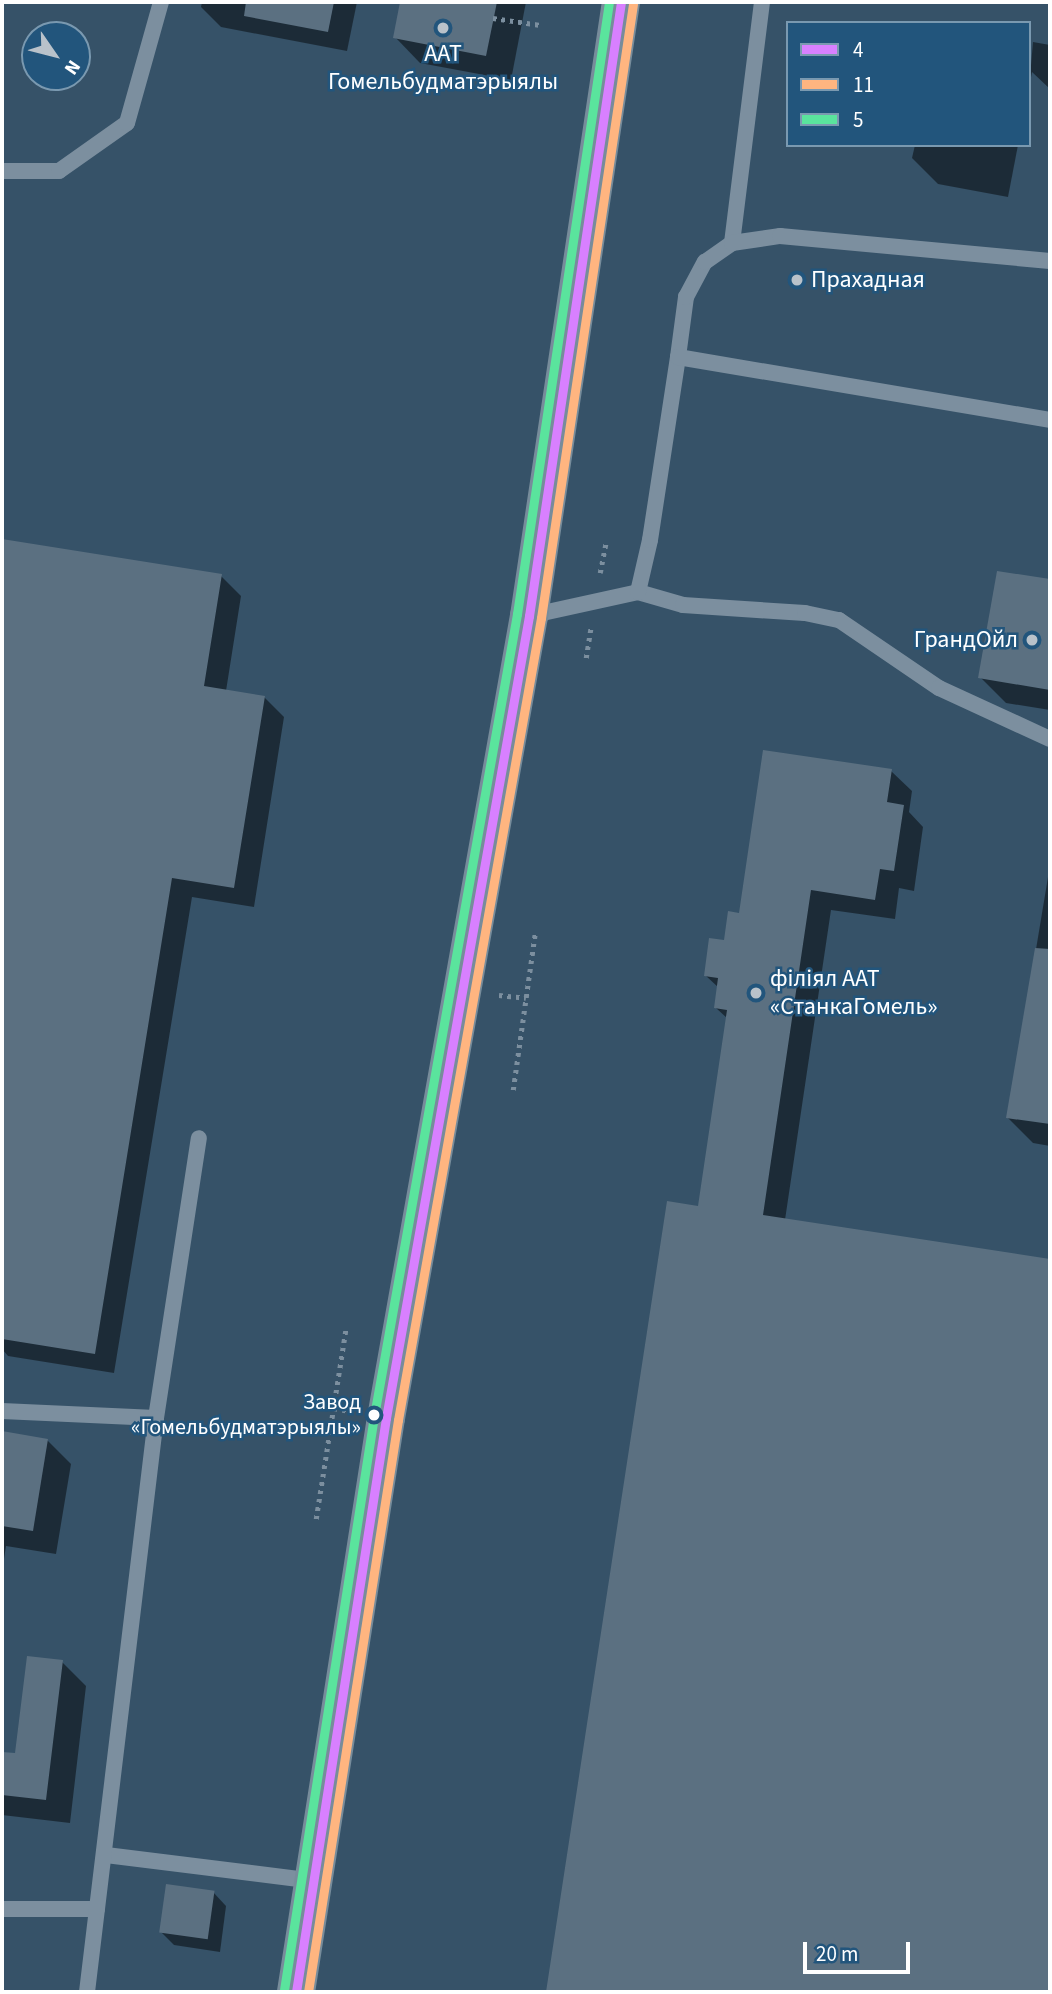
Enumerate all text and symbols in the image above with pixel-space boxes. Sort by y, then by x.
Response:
marker: ААТ Гомельбудматэрыялы [435,20,451,36]
north arrow [21,21,91,91]
legend [786,21,1031,147]
text: 4 [853,35,863,65]
place label: ААТ Гомельбудматэрыялы [328,40,558,96]
text: N [57,54,87,80]
text: 11 [853,70,874,100]
text: 5 [853,105,863,135]
place label: Прахадная [811,266,925,294]
marker: Прахадная [789,272,805,288]
place label: ГрандОйл [914,626,1018,654]
marker: ГрандОйл [1024,632,1040,648]
place label: філіял ААТ «СтанкаГомель» [770,965,938,1021]
marker: філіял ААТ «СтанкаГомель» [748,985,764,1001]
place label: Завод «Гомельбудматэрыялы» [131,1389,361,1440]
marker: Завод «Гомельбудматэрыялы» [367,1408,381,1422]
scale bar [807,1927,914,1971]
text: 20 m [816,1939,858,1969]

